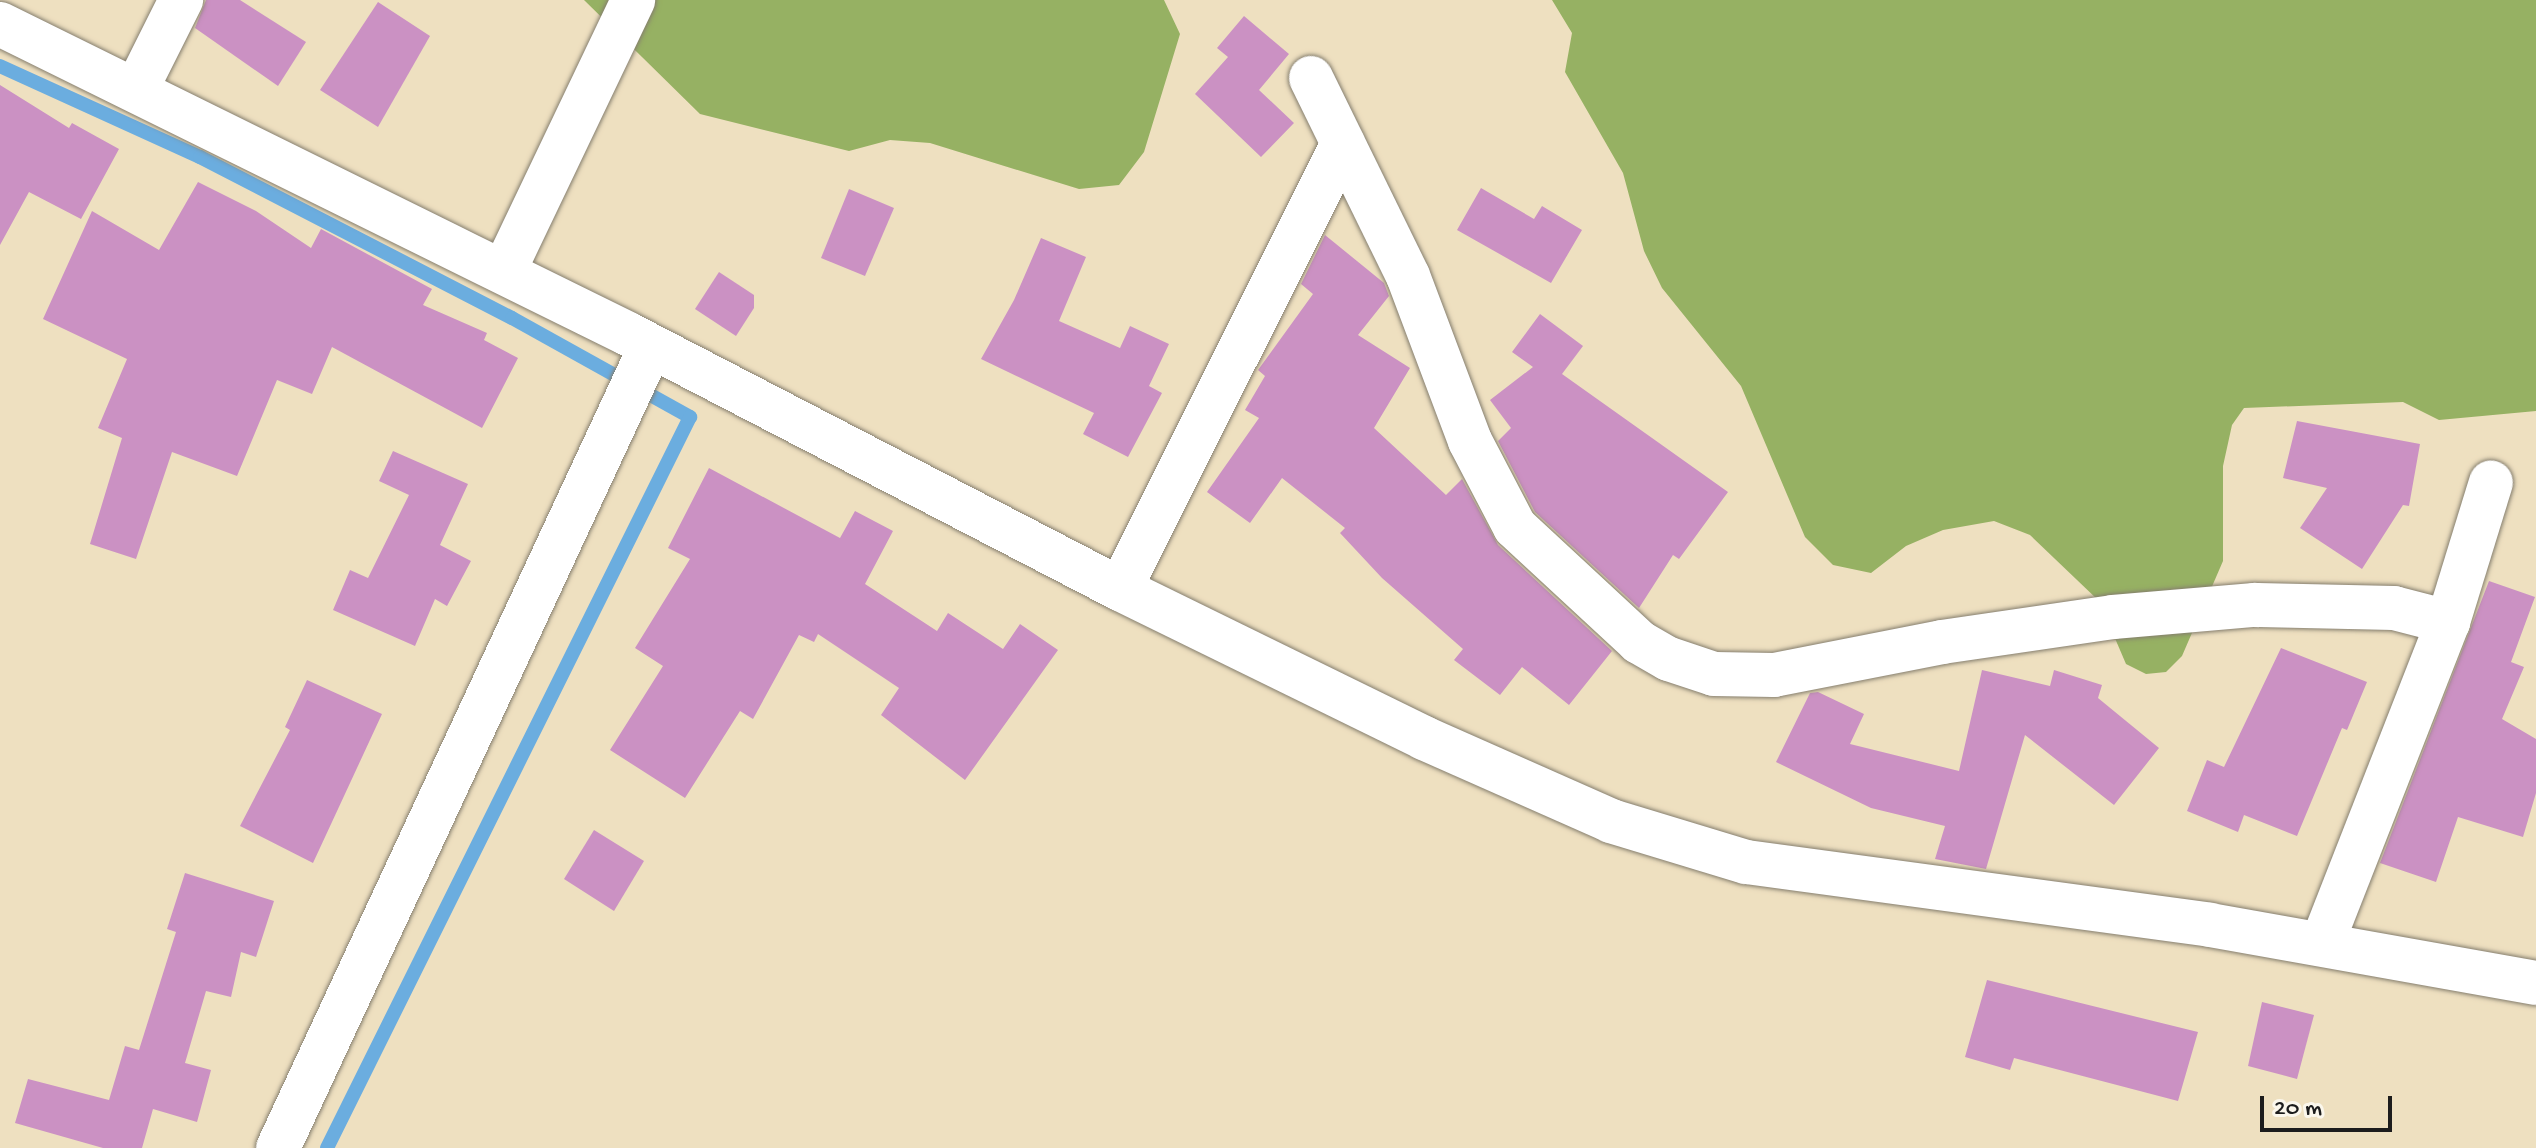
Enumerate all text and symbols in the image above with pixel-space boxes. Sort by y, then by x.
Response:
scale bar [2264,1080,2396,1130]
text: 20 m [2274,1095,2322,1124]

